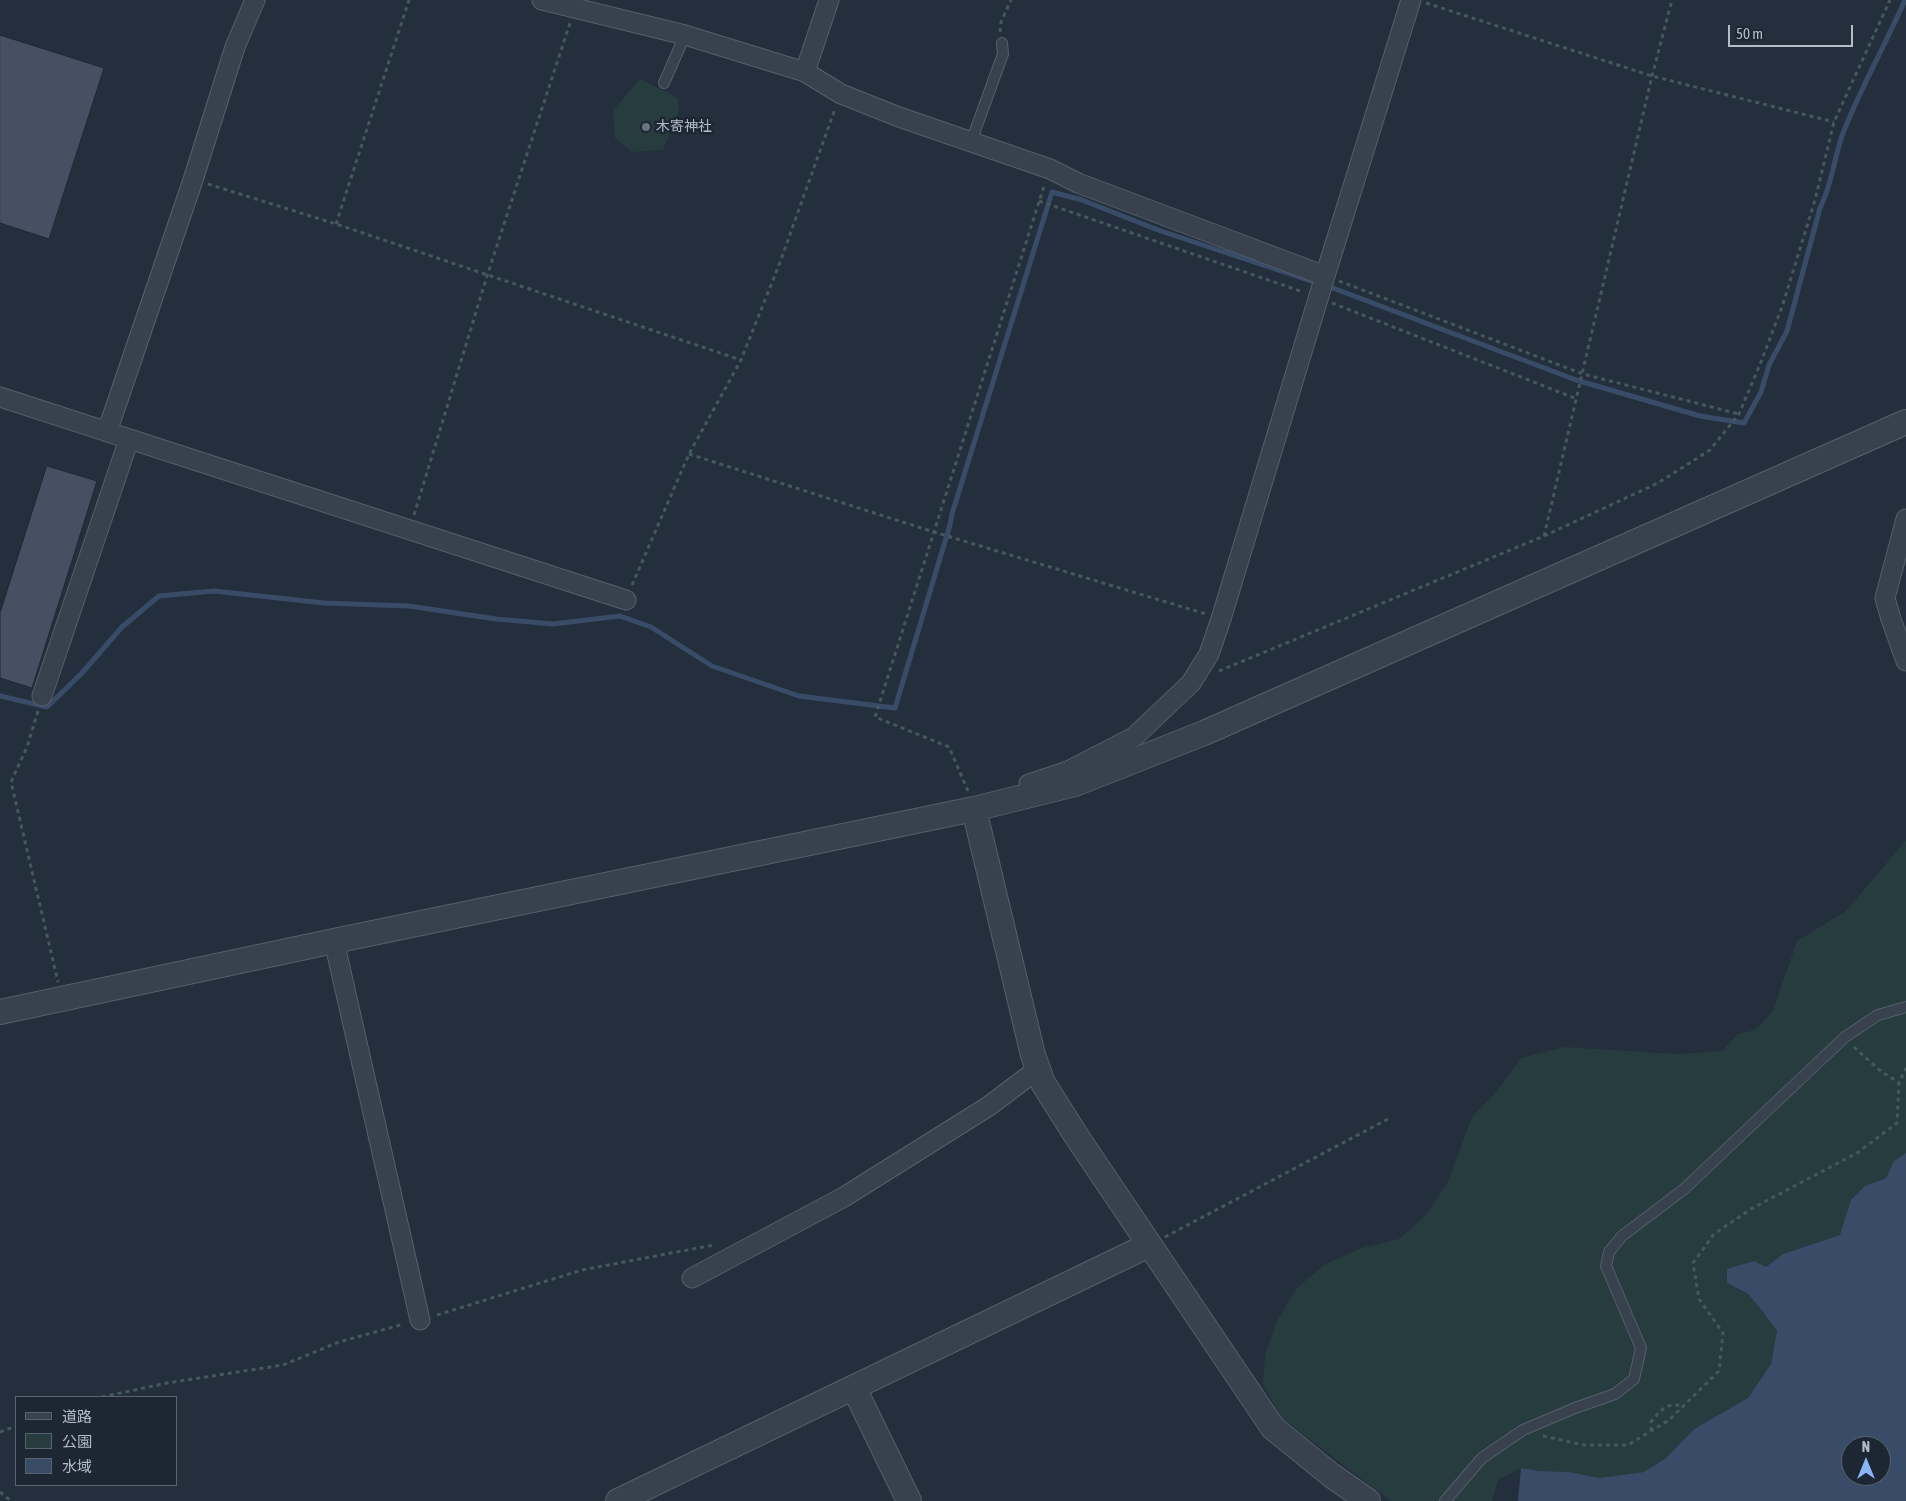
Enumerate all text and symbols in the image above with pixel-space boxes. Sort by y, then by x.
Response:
scale bar [1731,15,1856,47]
text: 50 m [1736,25,1763,42]
place label: 木寄神社 [656,119,712,135]
marker: 木寄神社 [640,121,652,133]
legend [15,1396,178,1486]
text: 道路 [62,1408,92,1425]
text: 公園 [62,1433,92,1450]
north arrow [1841,1436,1891,1486]
text: N [1862,1439,1870,1455]
text: 水域 [62,1458,92,1475]

